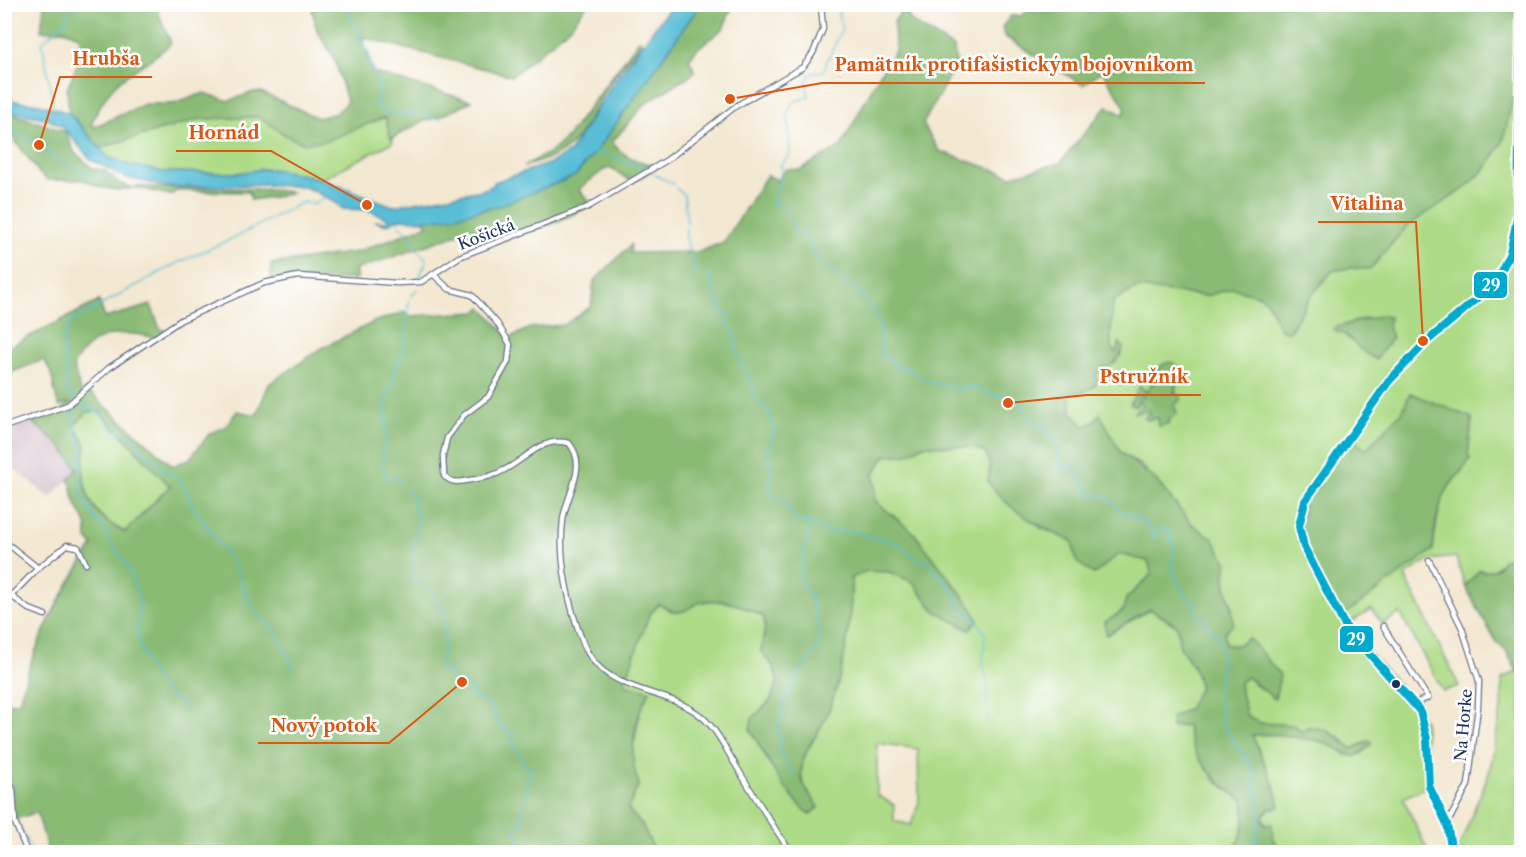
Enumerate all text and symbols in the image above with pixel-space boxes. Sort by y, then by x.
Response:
callout: Hrubša [60,41,152,77]
callout: Pamätník protifašistickým bojovníkom [822,47,1205,83]
text: Hrubša [72,48,140,70]
text: Pamätník protifašistickým bojovníkom [834,54,1194,76]
callout: Hornád [176,115,271,151]
text: Hornád [188,122,260,144]
callout: Vitalina [1318,186,1416,222]
text: Vitalina [1329,193,1404,215]
street label: Košická [455,214,518,254]
line badge: 29 [1473,271,1508,299]
text: 29 [1482,275,1501,295]
callout: Pstružník [1087,359,1201,395]
text: Pstružník [1099,366,1190,388]
line badge: 29 [1339,625,1374,653]
text: 29 [1347,629,1366,649]
unlabelled marker [1390,678,1402,690]
street label: Na Horke [1450,688,1476,762]
callout: Nový potok [258,707,389,743]
text: Nový potok [271,715,378,737]

